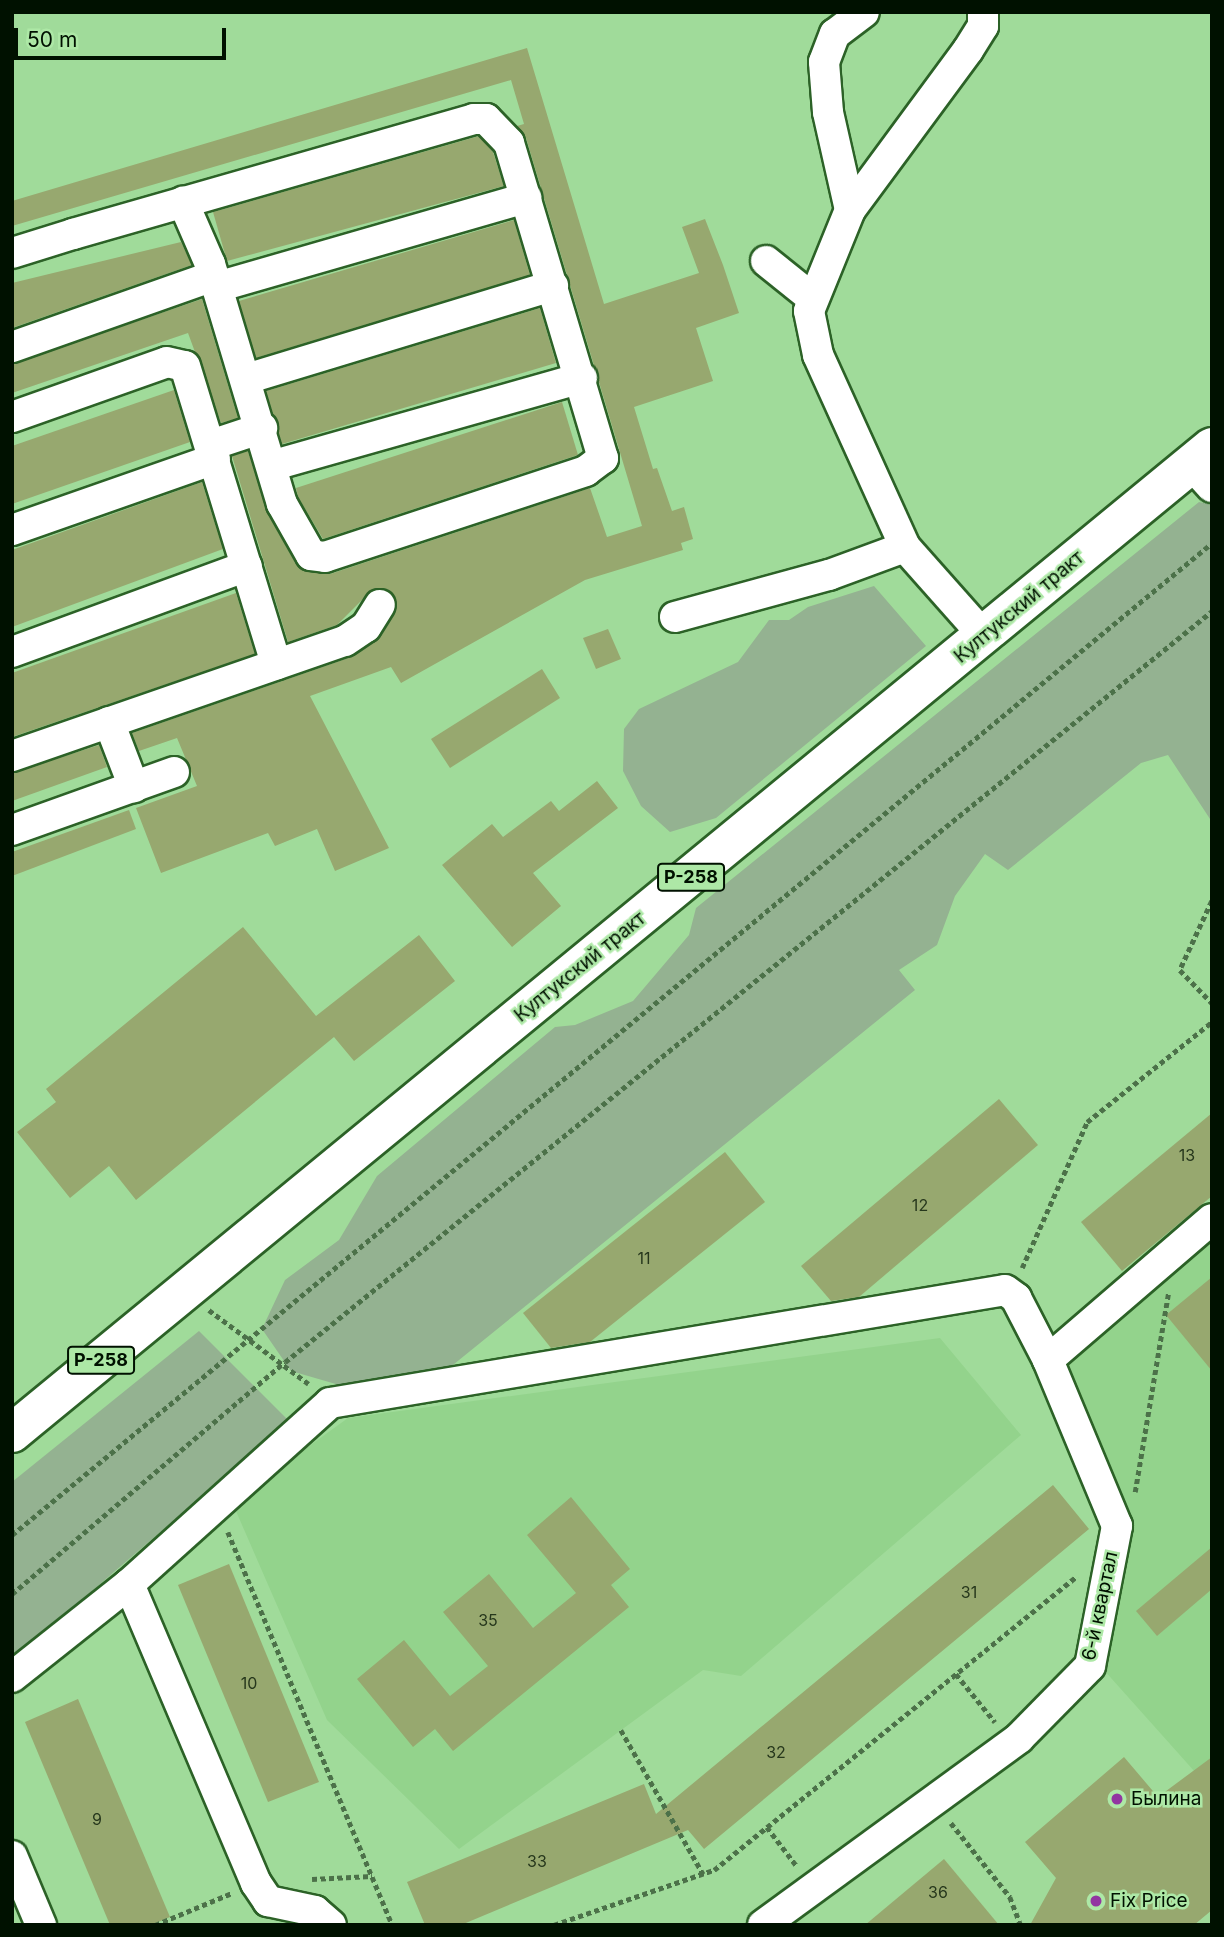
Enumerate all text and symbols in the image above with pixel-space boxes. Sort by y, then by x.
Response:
scale bar [18,14,229,58]
text: 50 m [27,27,77,52]
street label: Култукский тракт [950,546,1088,668]
road number: Р-258 [656,862,726,892]
street label: Култукский тракт [510,907,650,1027]
house number: 13 [1179,1145,1195,1165]
house number: 12 [912,1195,928,1215]
house number: 11 [637,1248,651,1268]
road number: Р-258 [66,1345,136,1374]
street label: 6-й квартал [1077,1549,1123,1663]
house number: 31 [961,1582,977,1602]
house number: 35 [478,1610,498,1630]
house number: 10 [241,1673,257,1693]
house number: 32 [766,1742,786,1762]
place label: Былина [1131,1788,1201,1810]
marker: Былина [1109,1791,1125,1807]
house number: 9 [92,1809,102,1829]
house number: 33 [527,1851,547,1871]
house number: 36 [928,1882,948,1902]
place label: Fix Price [1110,1890,1188,1912]
marker: Fix Price [1088,1893,1104,1909]

